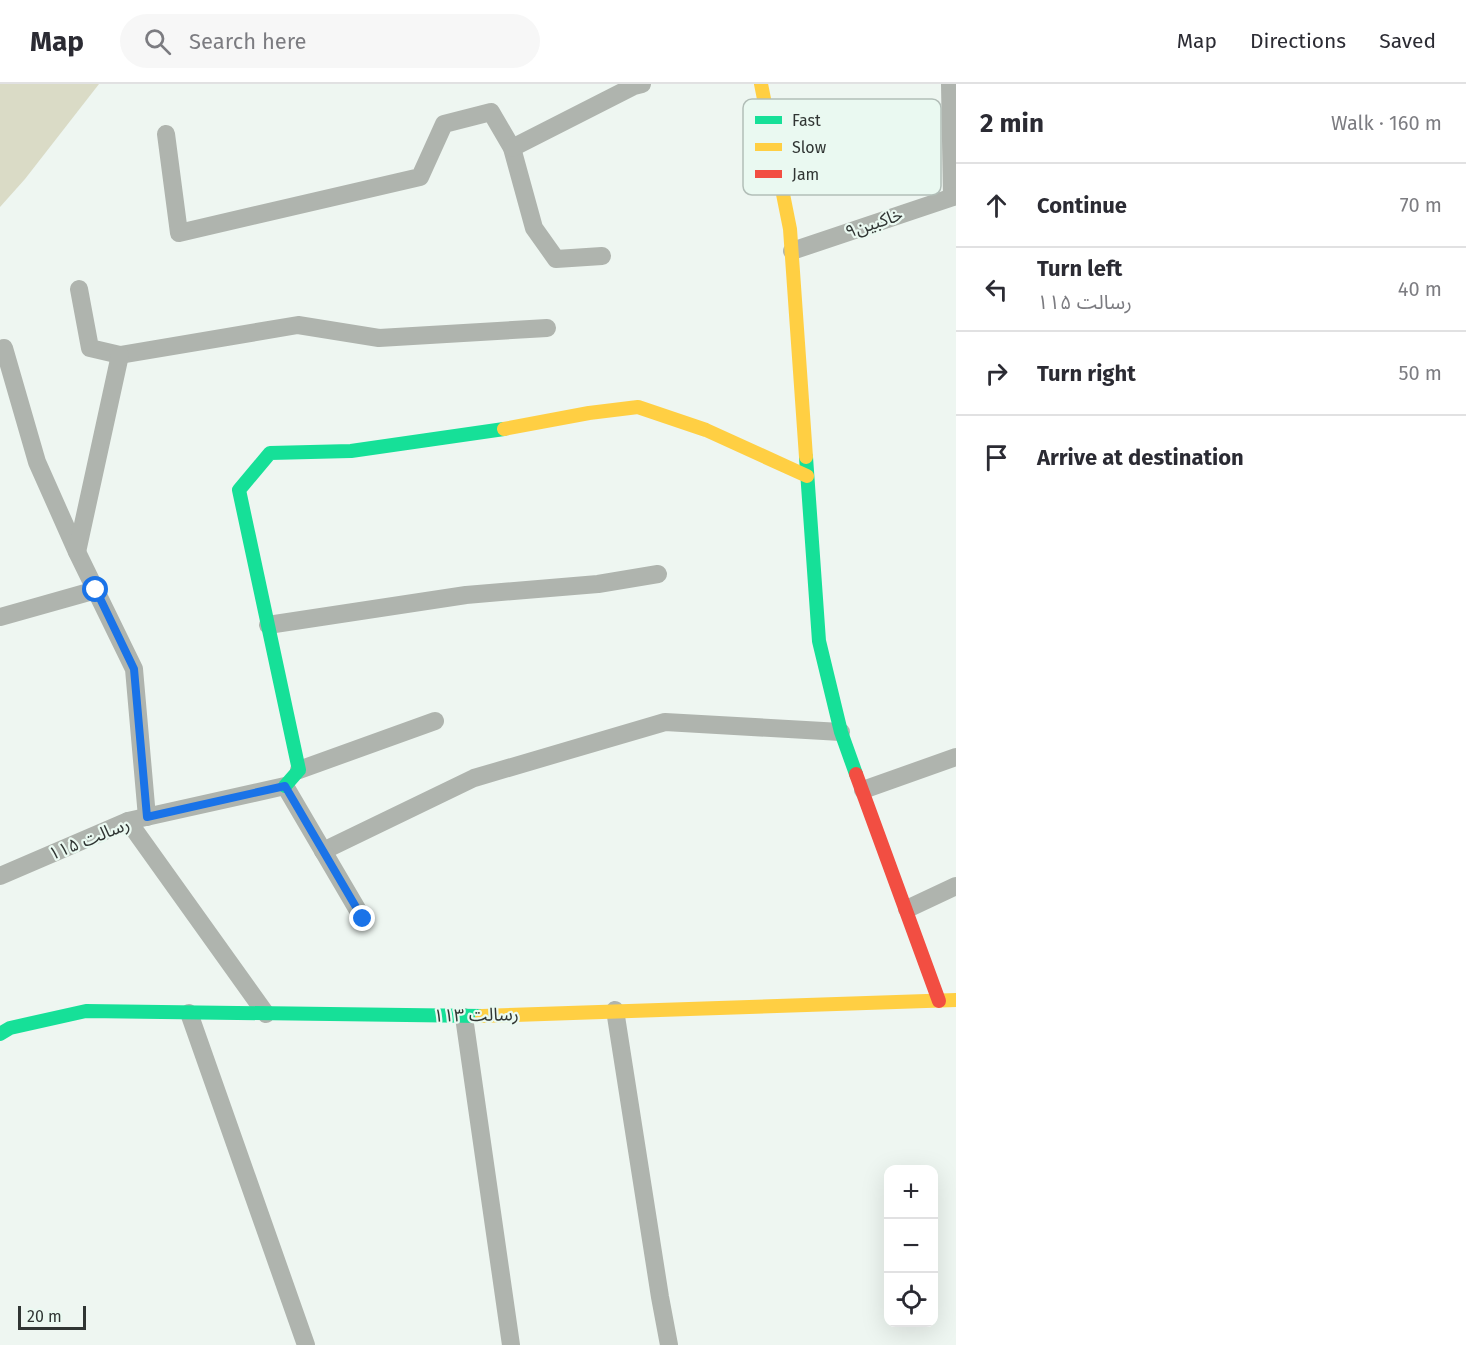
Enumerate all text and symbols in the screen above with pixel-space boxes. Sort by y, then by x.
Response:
search box [120,14,540,68]
text: Map [30,25,84,58]
icon: search [141,25,174,58]
text: Search here [189,28,307,55]
text: Map [1177,28,1217,54]
text: Directions [1250,28,1346,54]
text: Saved [1379,28,1436,54]
legend [743,99,941,195]
text: 2 min [980,108,1044,139]
text: Fast [792,111,821,130]
text: Walk · 160 m [1331,111,1442,135]
text: Slow [792,138,827,157]
text: Jam [792,165,819,184]
icon: ahead [980,189,1013,222]
text: Continue [1037,192,1127,219]
text: 70 m [1400,193,1442,217]
street label: خاکبین۹ [842,203,906,243]
text: Turn left [1037,255,1122,282]
icon: left [980,273,1013,306]
text: 40 m [1398,277,1442,301]
text: رسالت ۱۱۵ [1037,290,1132,314]
icon: right [980,357,1013,390]
text: Turn right [1037,360,1136,387]
text: 50 m [1398,361,1442,385]
icon: arrive [980,441,1013,474]
text: Arrive at destination [1037,444,1244,471]
route start [82,576,108,602]
street label: رسالت ۱۱۵ [45,813,133,865]
route end [349,905,375,931]
street label: رسالت ۱۱۳ [433,1003,519,1027]
map controls [884,1165,938,1327]
button: + [884,1165,938,1219]
button: − [884,1219,938,1273]
button: locate [884,1273,938,1327]
scale bar [18,1303,86,1330]
text: 20 m [27,1307,62,1326]

